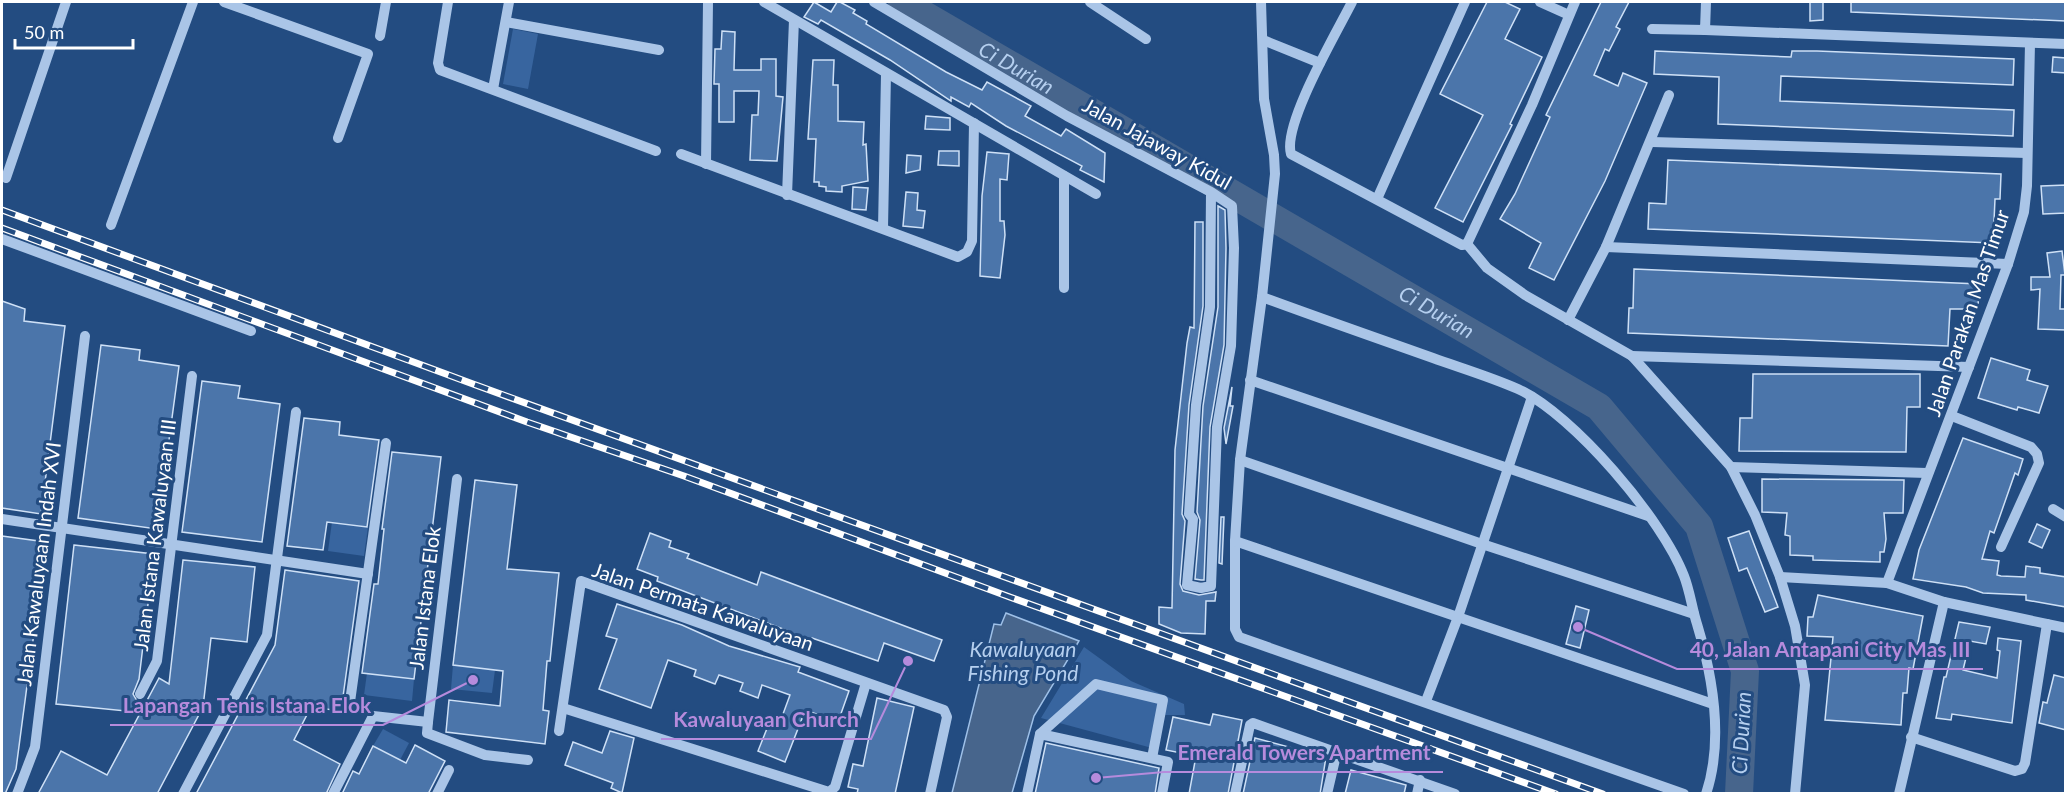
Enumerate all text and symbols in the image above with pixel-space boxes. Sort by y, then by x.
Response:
scale bar [15,12,134,50]
text: 50 m [24,21,64,43]
water label: Ci Durian [975,35,1059,99]
street label: Jalan Jajaway Kidul [1079,92,1236,194]
street label: Jalan Parakan Mas Timur [1920,206,2014,419]
water label: Ci Durian [1395,280,1479,343]
street label: Jalan Istana Kawaluyaan III [128,417,180,652]
street label: Jalan Kawaluyaan Indah XVI [11,440,65,687]
street label: Jalan Istana Elok [403,524,445,671]
street label: Jalan Permata Kawaluyaan [590,557,817,655]
callout: 40, Jalan Antapani City Mas III [1677,630,1983,669]
water label: Kawaluyaan Fishing Pond [968,636,1078,685]
text: 40, Jalan Antapani City Mas III [1690,636,1970,661]
callout: Lapangan Tenis Istana Elok [110,686,383,725]
water label: Ci Durian [1726,691,1755,775]
text: Lapangan Tenis Istana Elok [123,692,372,717]
callout: Kawaluyaan Church [661,700,871,739]
text: Kawaluyaan Church [673,706,859,731]
callout: Emerald Towers Apartment [1164,733,1443,772]
text: Emerald Towers Apartment [1178,739,1431,764]

